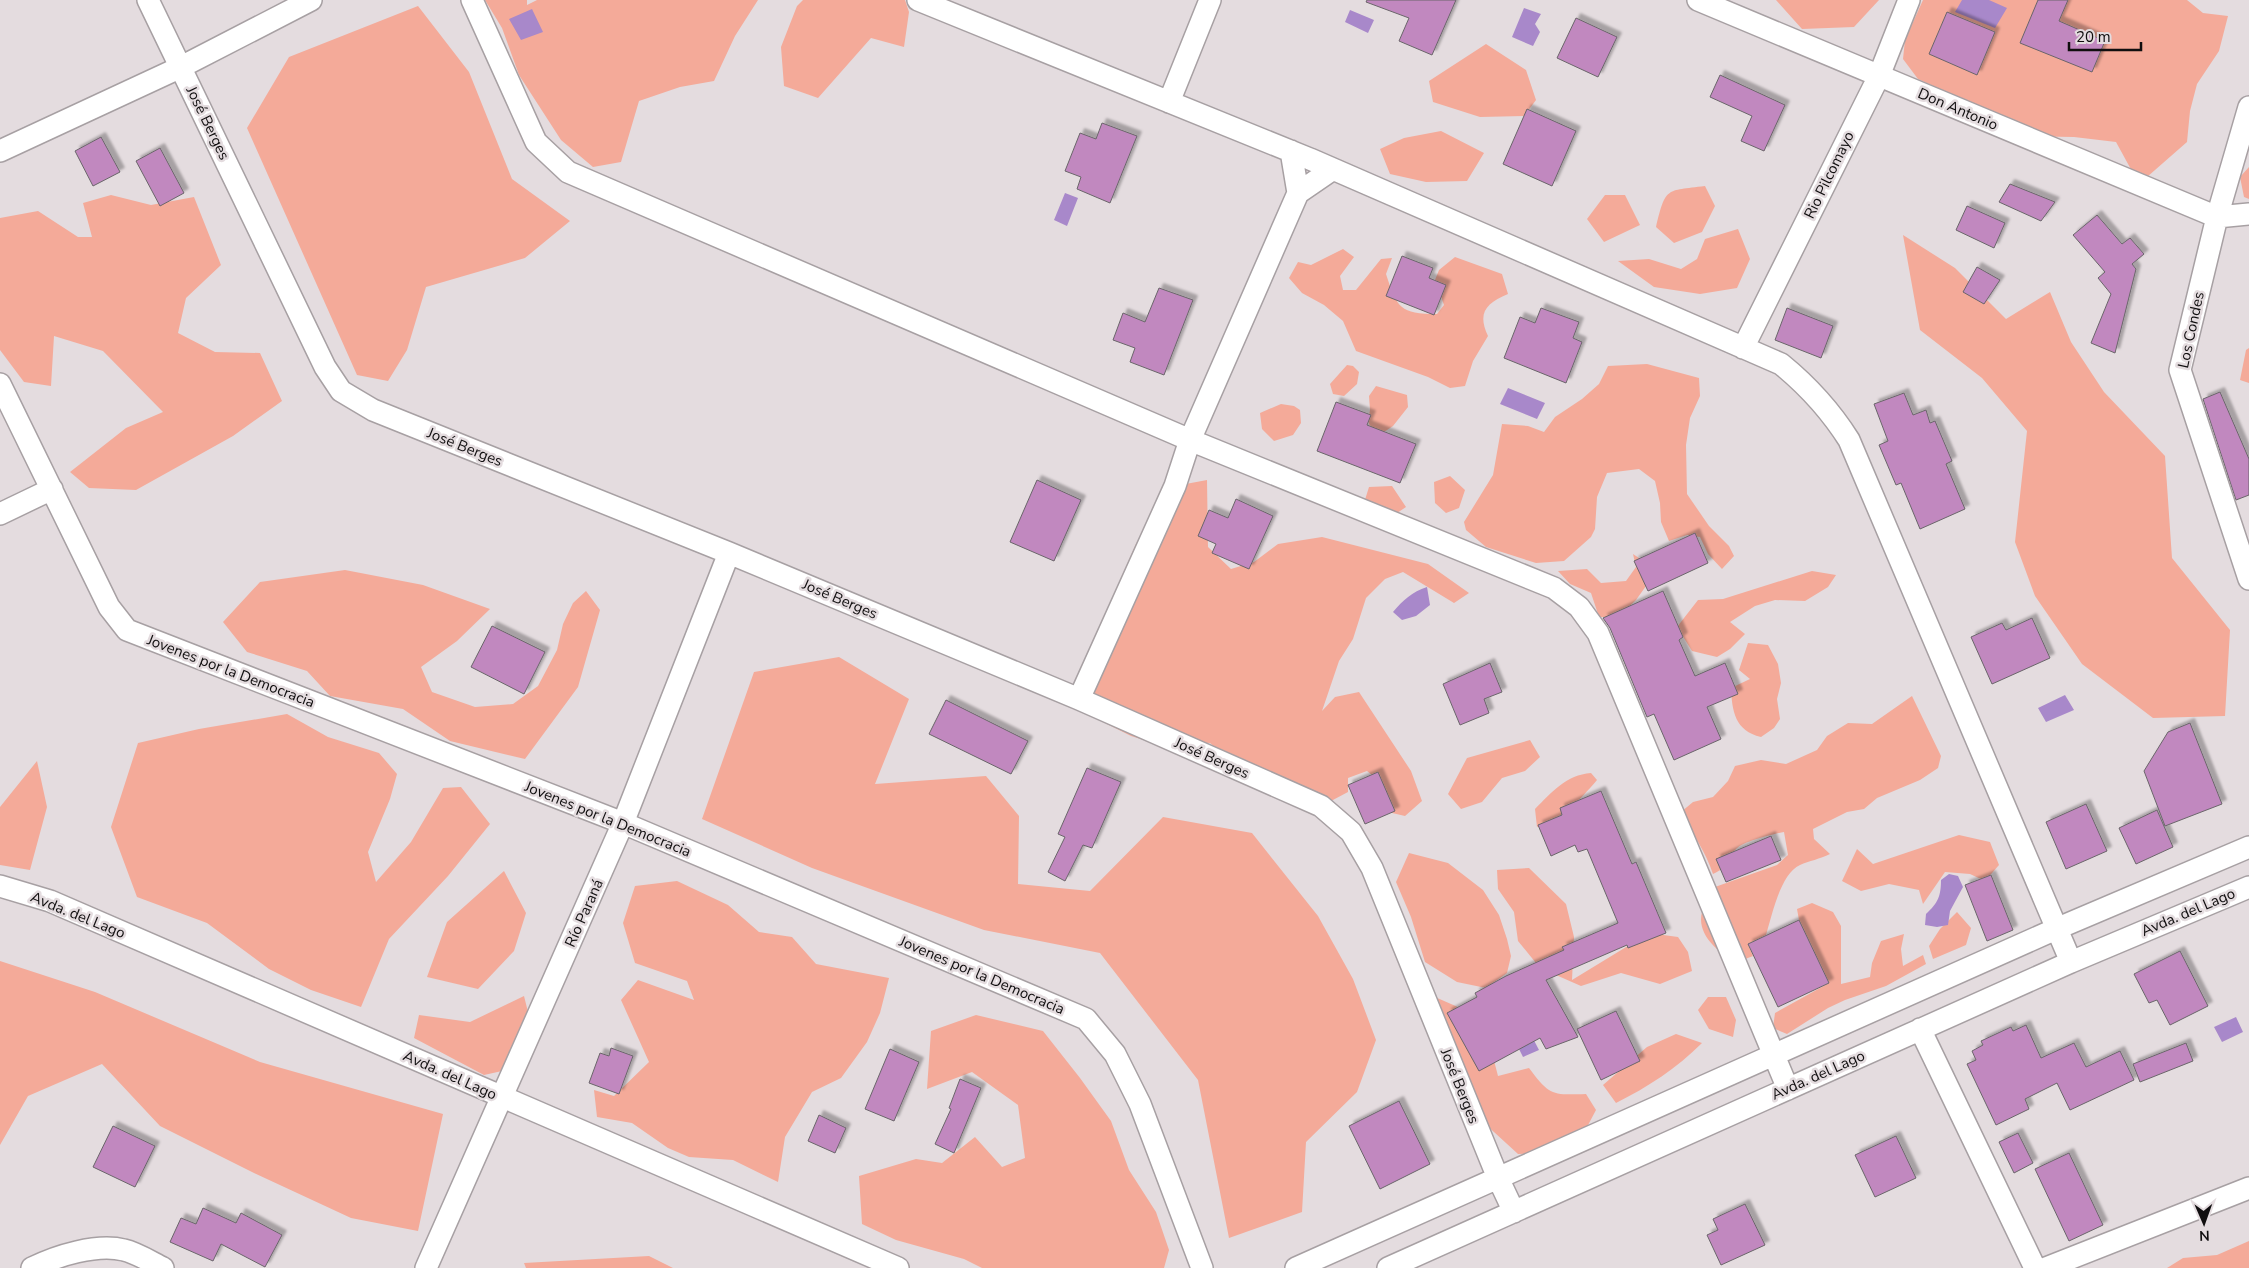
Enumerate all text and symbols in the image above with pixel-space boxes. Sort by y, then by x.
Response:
scale bar [2069,20,2142,52]
text: 20 m [2076,27,2111,47]
street label: José Berges [181,82,234,163]
street label: Don Antonio [1915,83,2001,135]
street label: Rio Pilcomayo [1799,128,1859,222]
street label: Los Condes [2173,290,2209,370]
street label: José Berges [423,422,506,471]
street label: José Berges [799,574,881,624]
street label: Jovenes por la Democracia [144,629,318,712]
street label: José Berges [1171,732,1252,783]
street label: Jovenes por la Democracia [521,776,694,862]
street label: Río Paraná [560,876,608,950]
street label: Avda. del Lago [2138,883,2238,941]
street label: Avda. del Lago [28,887,128,943]
street label: Jovenes por la Democracia [895,931,1068,1019]
street label: José Berges [1435,1044,1484,1127]
street label: Avda. del Lago [400,1045,500,1105]
street label: Avda. del Lago [1768,1045,1868,1105]
north arrow [2179,1198,2229,1248]
text: N [2199,1226,2210,1245]

